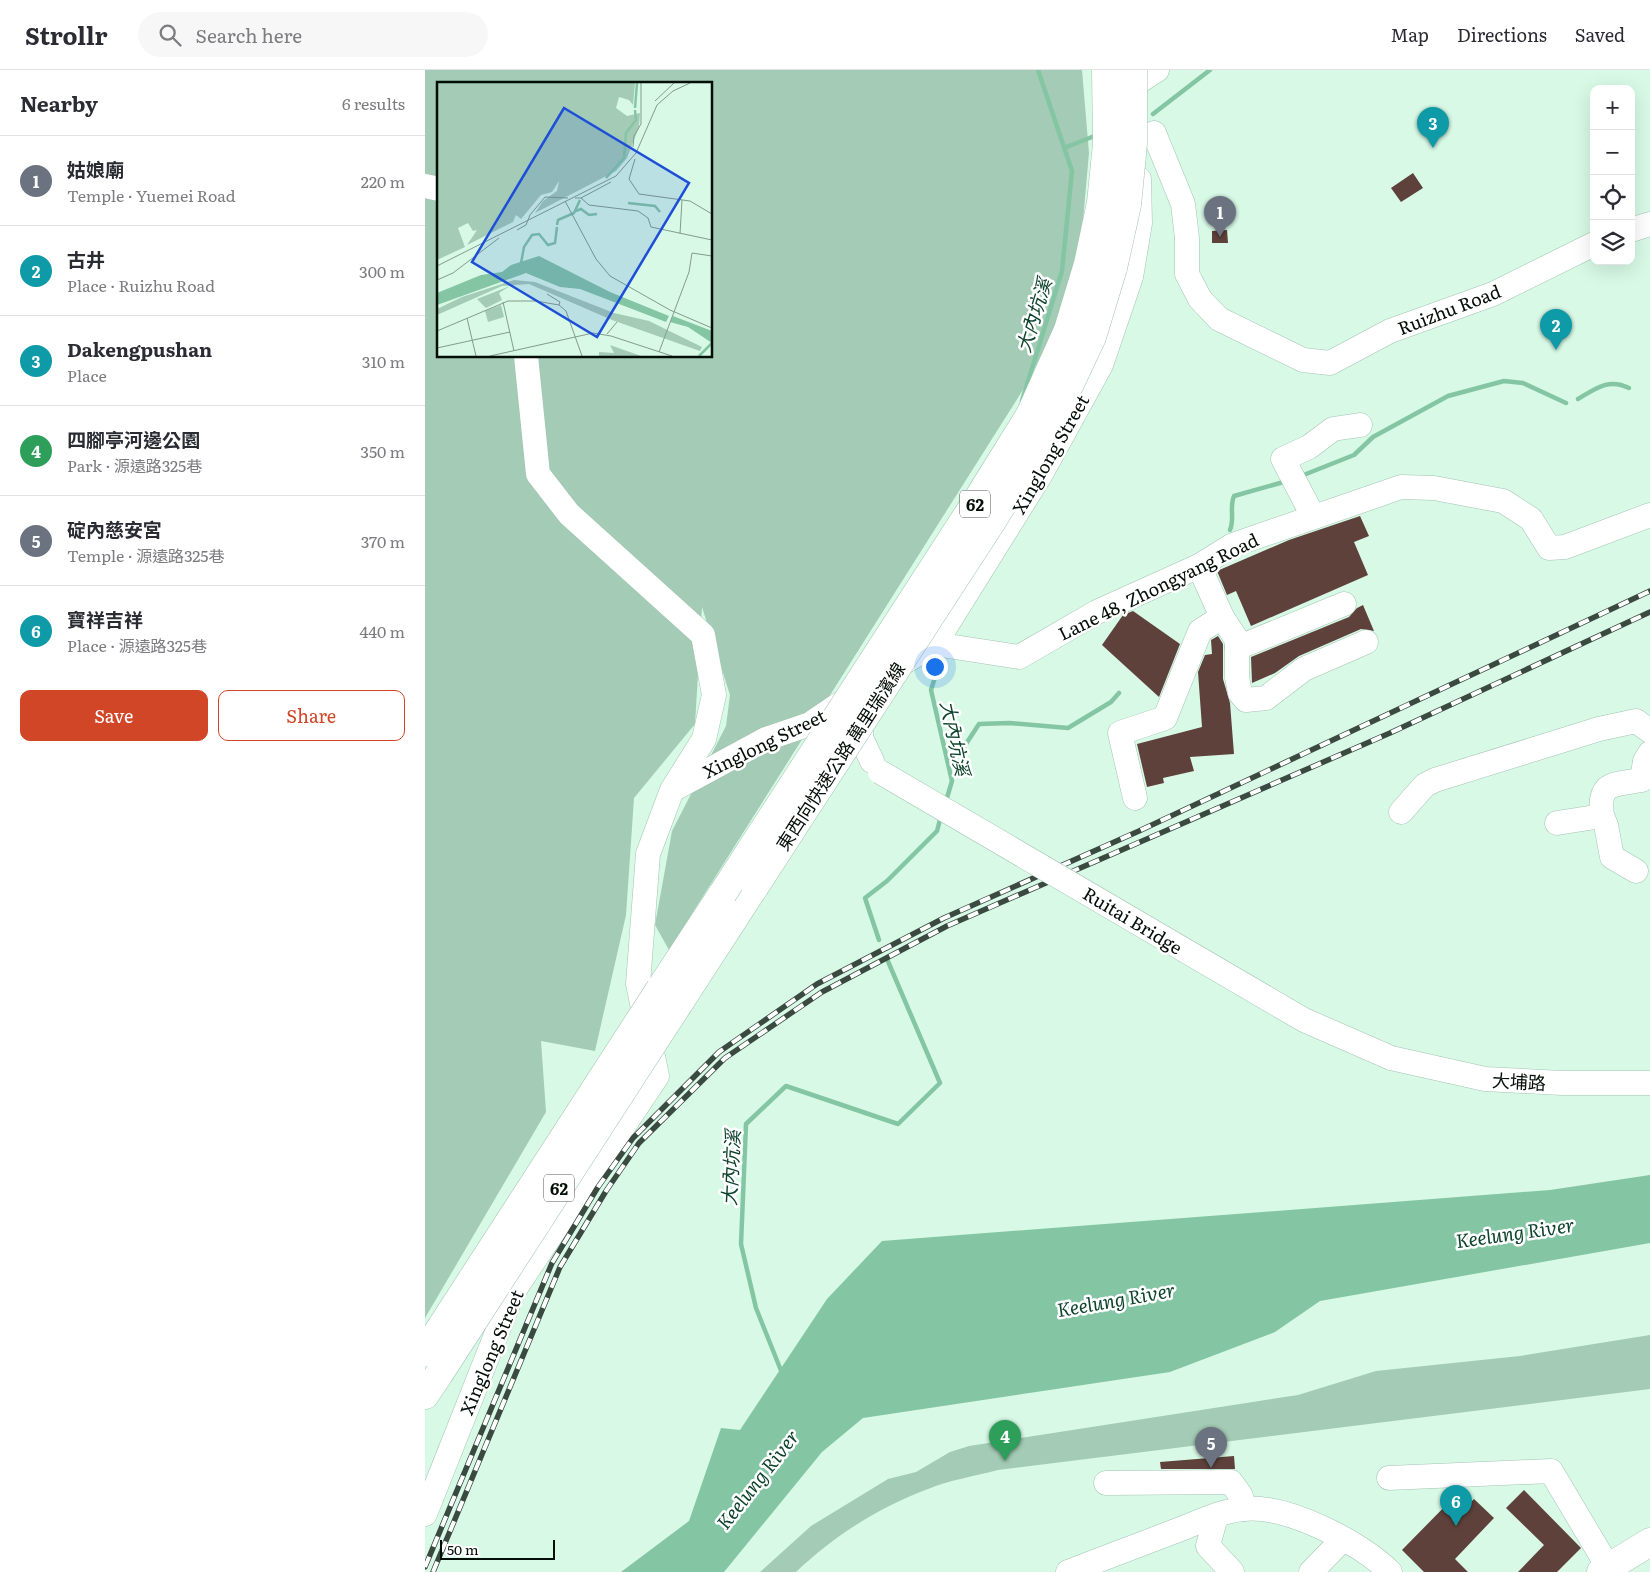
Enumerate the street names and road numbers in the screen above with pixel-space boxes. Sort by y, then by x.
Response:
street label: Ruizhu Road [1393,277,1505,341]
street label: Xinglong Street [1005,389,1095,519]
road number: 62 [960,490,990,518]
street label: Lane 48, Zhongyang Road [1053,526,1263,646]
street label: 東西向快速公路 萬里瑞濱線 [769,657,911,855]
street label: Xinglong Street [698,701,831,784]
street label: Ruitai Bridge [1078,880,1188,960]
street label: 大埔路 [1491,1066,1547,1096]
road number: 62 [544,1174,574,1202]
street label: Xinglong Street [452,1284,530,1419]

